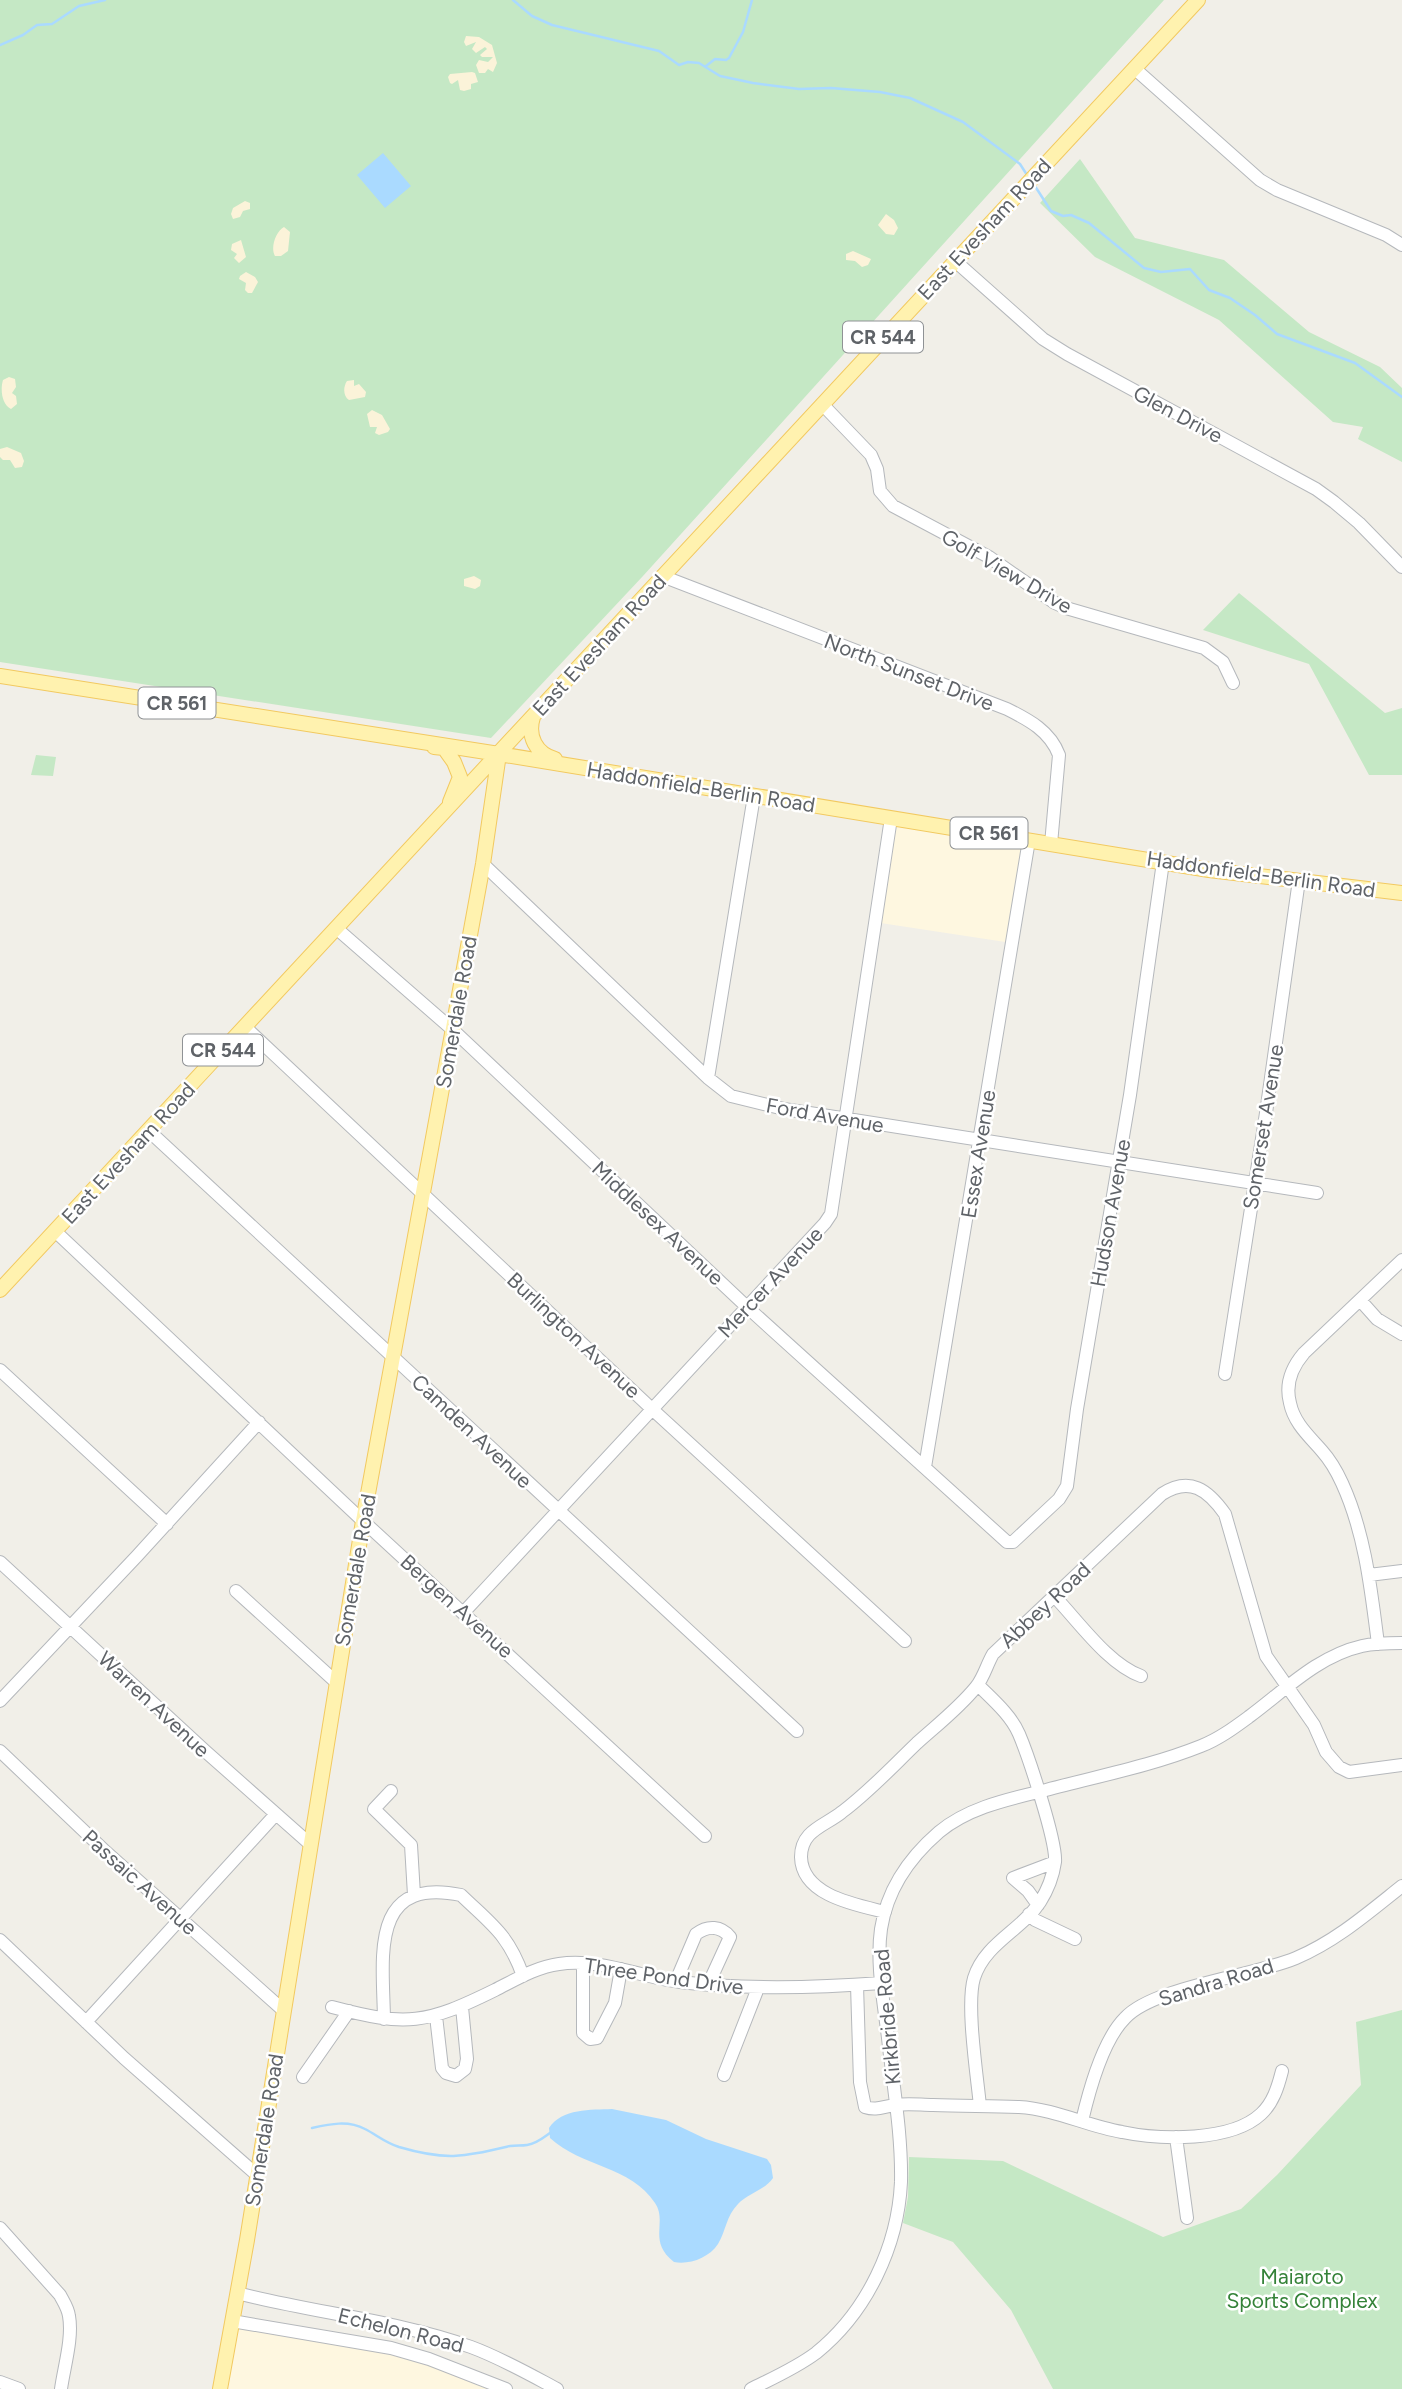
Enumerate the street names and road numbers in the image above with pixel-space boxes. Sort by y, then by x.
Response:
street label: East Evesham Road [912,153,1056,305]
road number: CR 544 [843,322,923,352]
street label: Glen Drive [1129,380,1227,448]
street label: Golf View Drive [937,524,1077,618]
street label: East Evesham Road [527,569,671,721]
street label: North Sunset Drive [821,628,997,716]
road number: CR 561 [138,688,216,718]
street label: Haddonfield-Berlin Road [585,757,817,817]
road number: CR 561 [950,818,1028,848]
street label: Haddonfield-Berlin Road [1145,846,1377,902]
street label: Somerdale Road [430,934,482,1090]
road number: CR 544 [183,1034,263,1066]
street label: Somerset Avenue [1238,1043,1288,1211]
street label: East Evesham Road [56,1077,200,1229]
street label: Essex Avenue [956,1088,1000,1220]
street label: Ford Avenue [764,1092,886,1138]
street label: Hudson Avenue [1085,1137,1135,1289]
street label: Middlesex Avenue [587,1156,729,1290]
street label: Mercer Avenue [712,1221,828,1343]
street label: Burlington Avenue [502,1267,646,1403]
street label: Camden Avenue [407,1369,537,1493]
street label: Somerdale Road [329,1492,381,1648]
street label: Bergen Avenue [395,1549,519,1663]
street label: Abbey Road [995,1557,1095,1653]
street label: Warren Avenue [93,1646,215,1762]
street label: Passaic Avenue [78,1824,202,1940]
street label: Kirkbride Road [869,1948,905,2086]
street label: Three Pond Drive [583,1952,745,2000]
street label: Sandra Road [1155,1953,1277,2011]
street label: Somerdale Road [240,2052,288,2208]
street label: Echelon Road [335,2302,467,2358]

